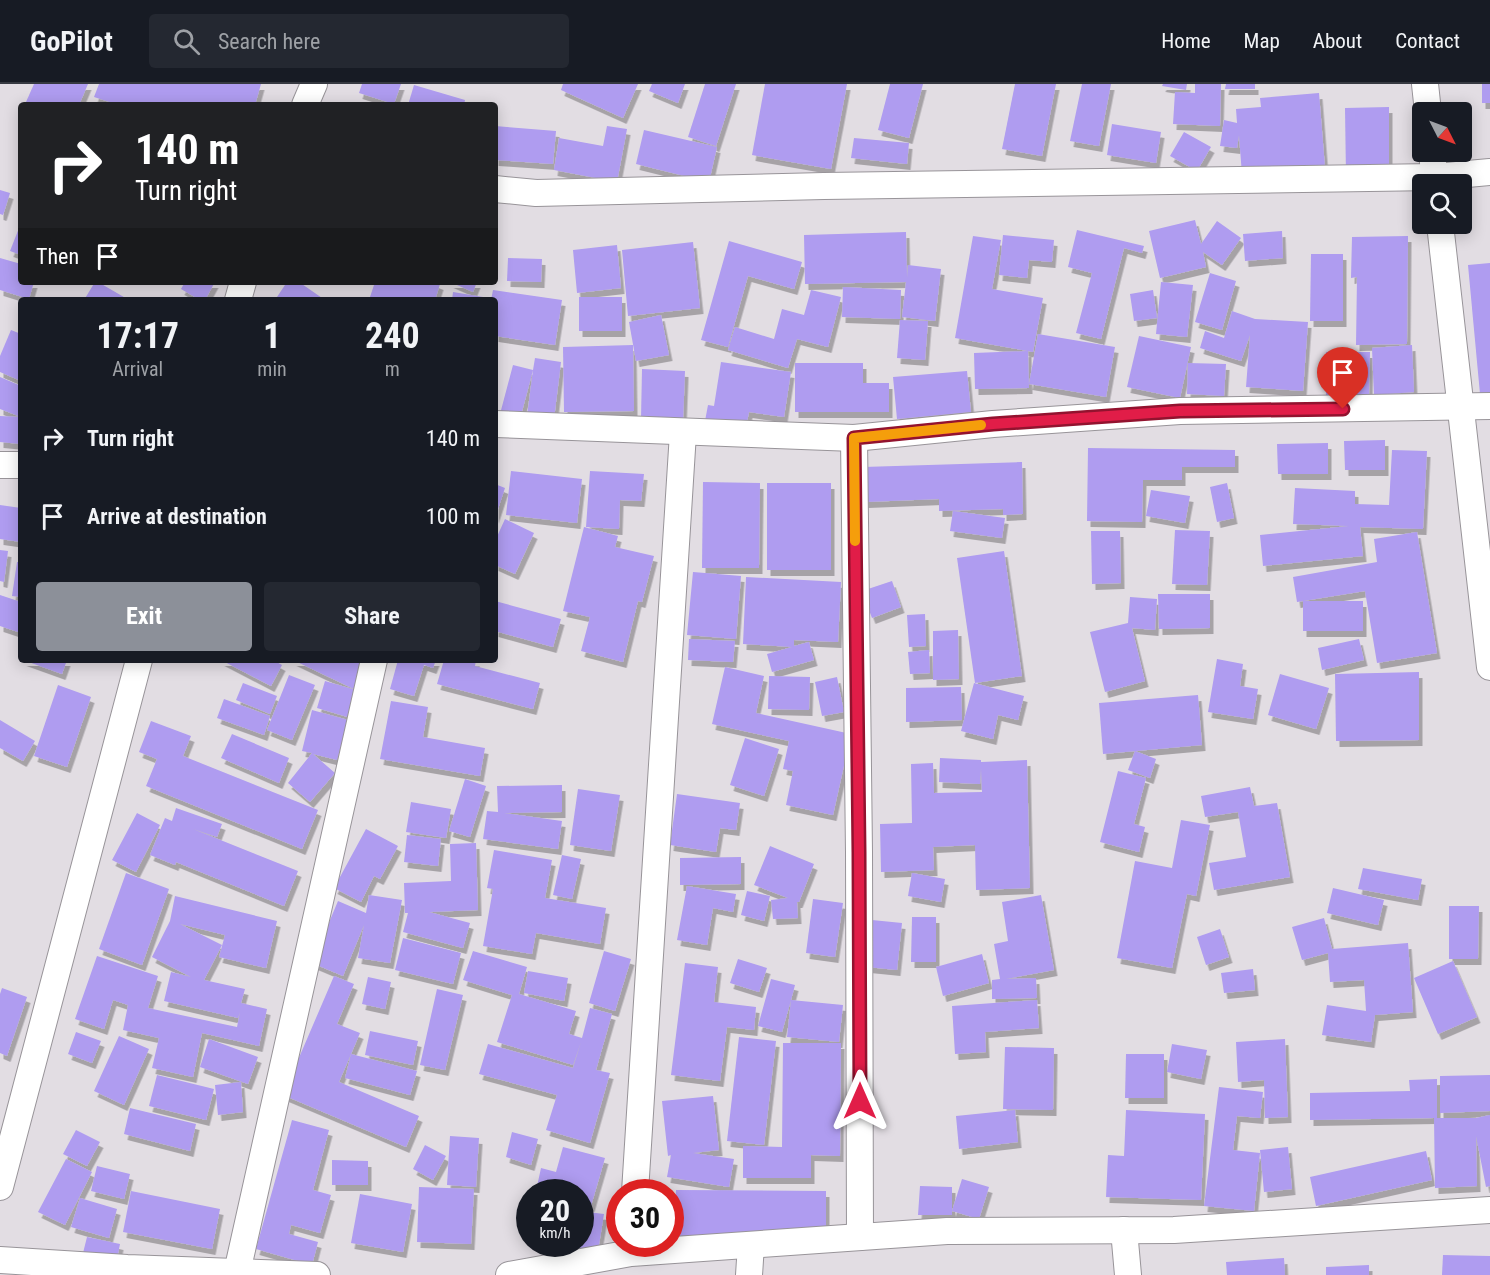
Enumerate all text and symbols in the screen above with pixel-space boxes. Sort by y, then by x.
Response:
search box [149,14,569,68]
text: GoPilot [30,25,113,58]
icon: search [170,25,203,58]
text: Search here [218,29,320,54]
text: Home [1161,29,1211,53]
text: Map [1244,29,1280,53]
text: About [1313,29,1362,53]
text: Contact [1395,29,1460,53]
north arrow [1412,102,1472,162]
map controls [1412,102,1472,234]
text: 140 m [135,125,240,174]
icon: right [36,126,114,204]
button: search [1412,174,1472,234]
text: Turn right [135,175,237,207]
icon: arrive [91,240,124,273]
text: Then [36,244,79,269]
text: 17:17 [96,315,179,357]
text: 1 [263,315,281,357]
text: 240 [365,315,420,357]
pin [1317,347,1368,409]
icon: arrive [1326,356,1359,389]
text: Arrival [112,357,163,381]
text: min [257,357,287,381]
text: m [385,357,400,381]
icon: right [36,422,69,455]
text: Turn right [87,426,174,451]
text: 140 m [426,426,480,451]
icon: arrive [36,500,69,533]
text: Arrive at destination [87,504,267,529]
text: 100 m [426,504,480,529]
button: Exit [36,582,252,651]
button: Share [264,582,480,651]
position arrow [828,1069,892,1133]
speed limit sign: 30 [606,1179,684,1257]
text: 20 [540,1193,570,1228]
text: km/h [540,1224,570,1242]

